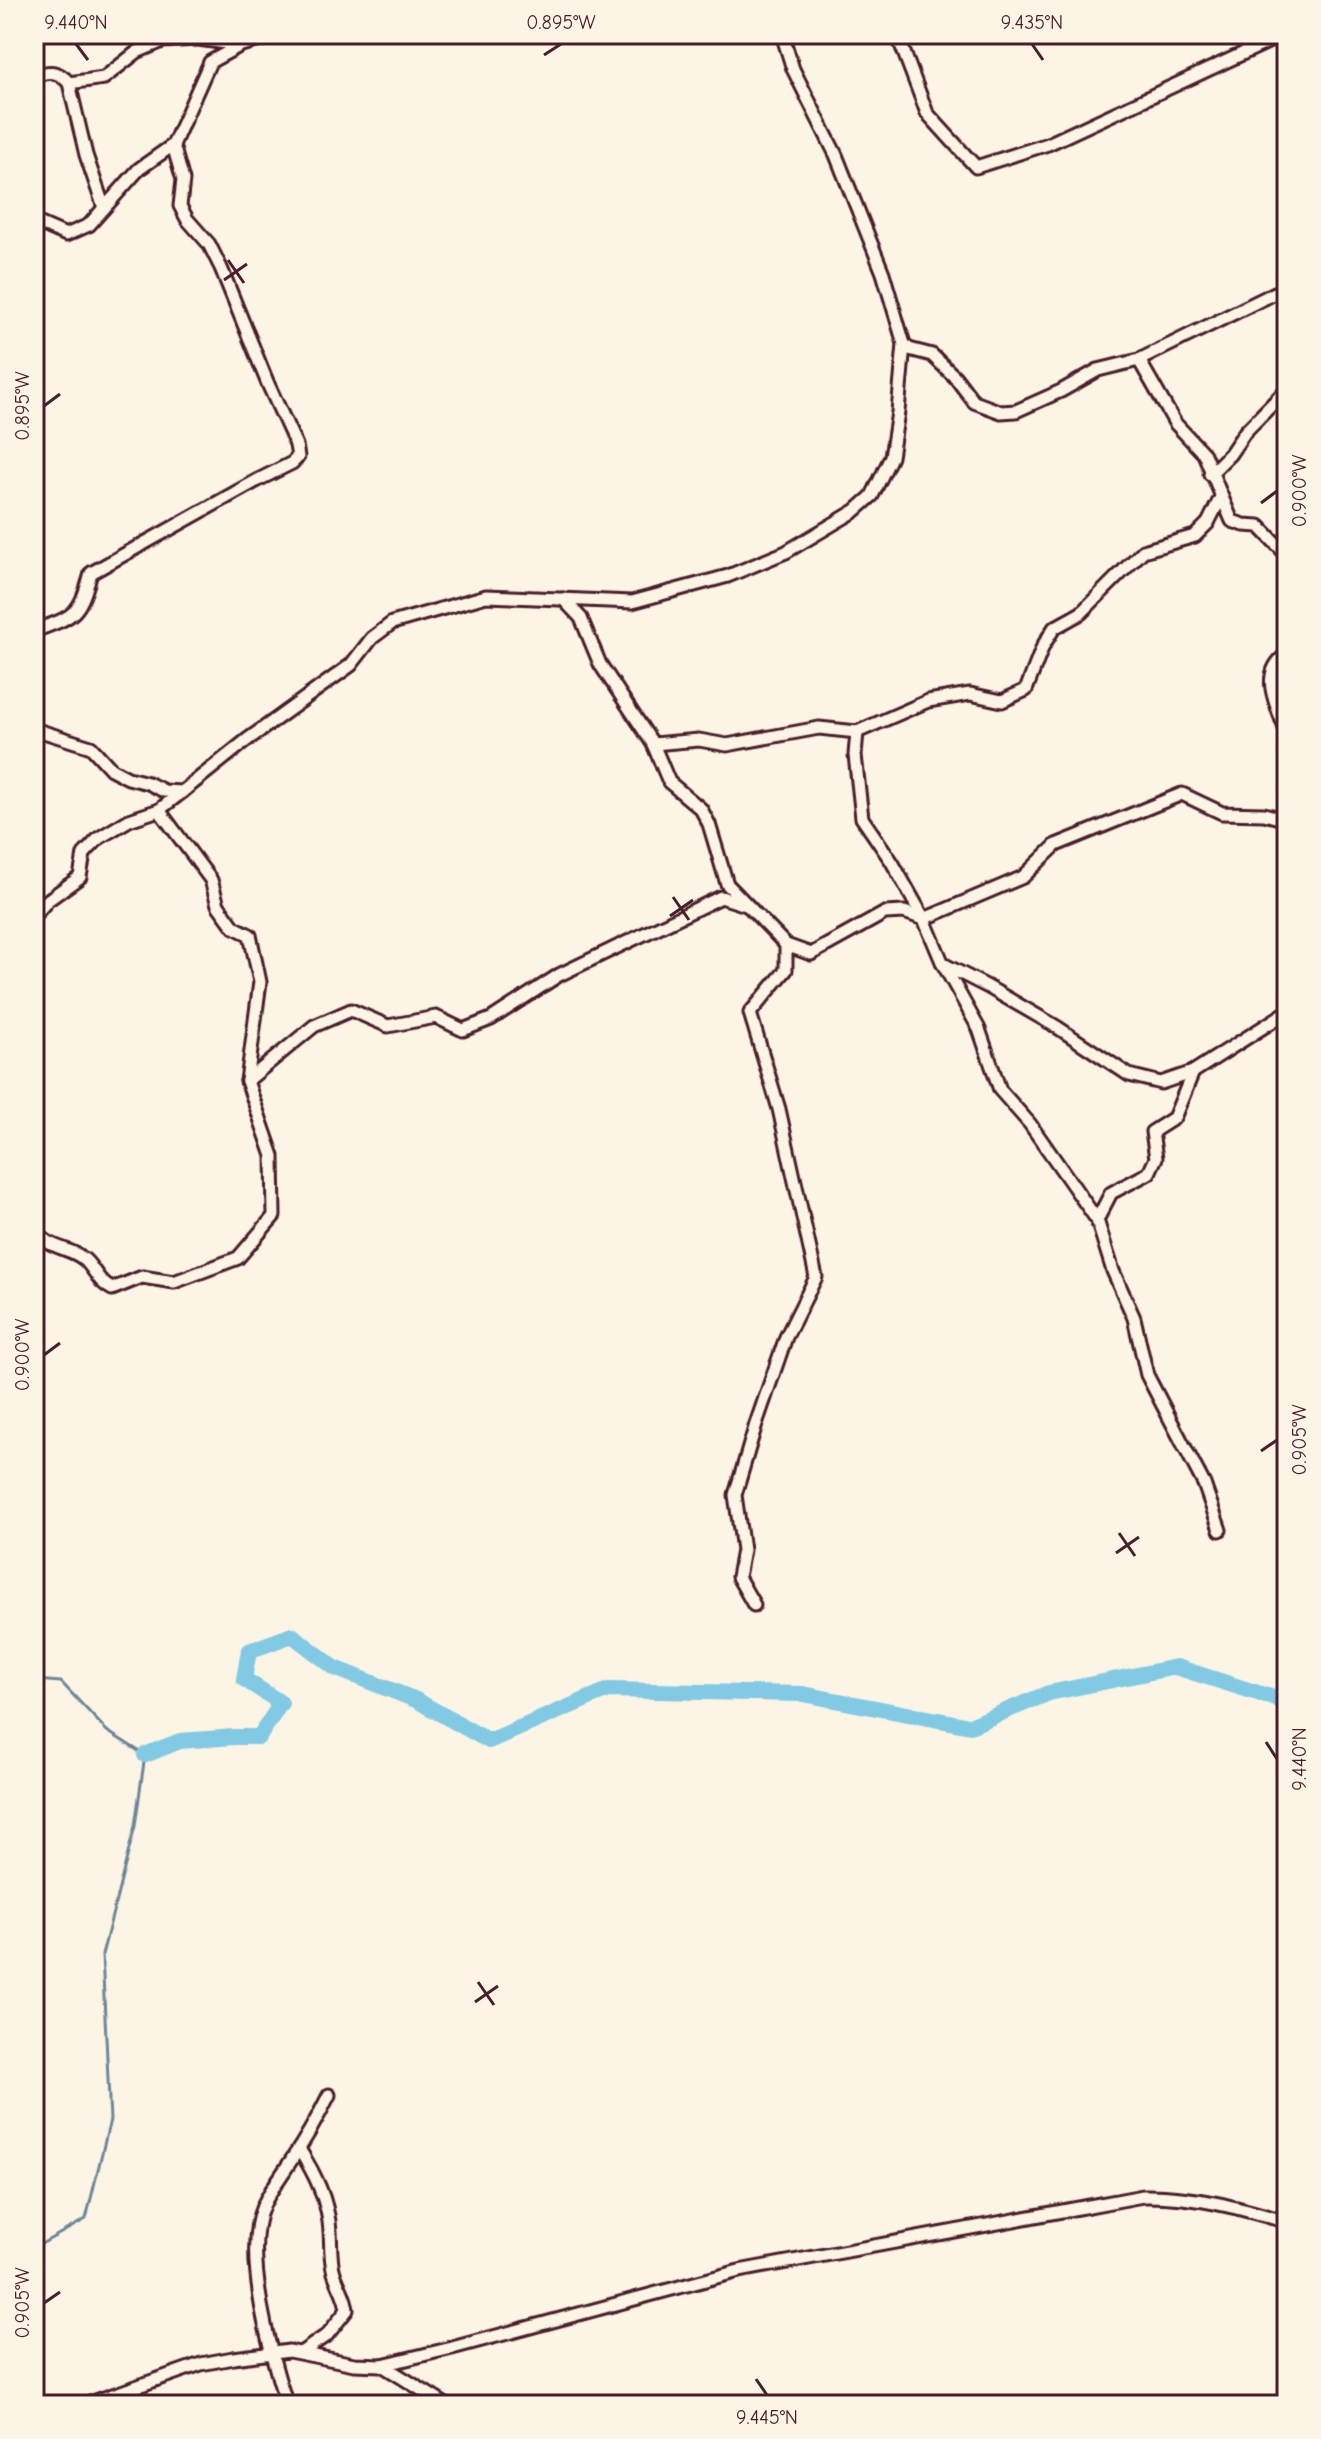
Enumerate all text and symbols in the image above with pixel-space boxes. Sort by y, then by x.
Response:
text: 9.440°N [44,11,108,34]
text: 0.895°W [526,11,596,34]
text: 9.435°N [1001,11,1063,34]
text: 0.895°W [11,371,34,441]
text: 0.900°W [1288,454,1311,527]
text: 0.900°W [11,1318,34,1391]
text: 0.905°W [1288,1404,1311,1476]
text: 9.440°N [1288,1727,1311,1791]
text: 0.905°W [11,2267,34,2339]
text: 9.445°N [736,2406,798,2429]

